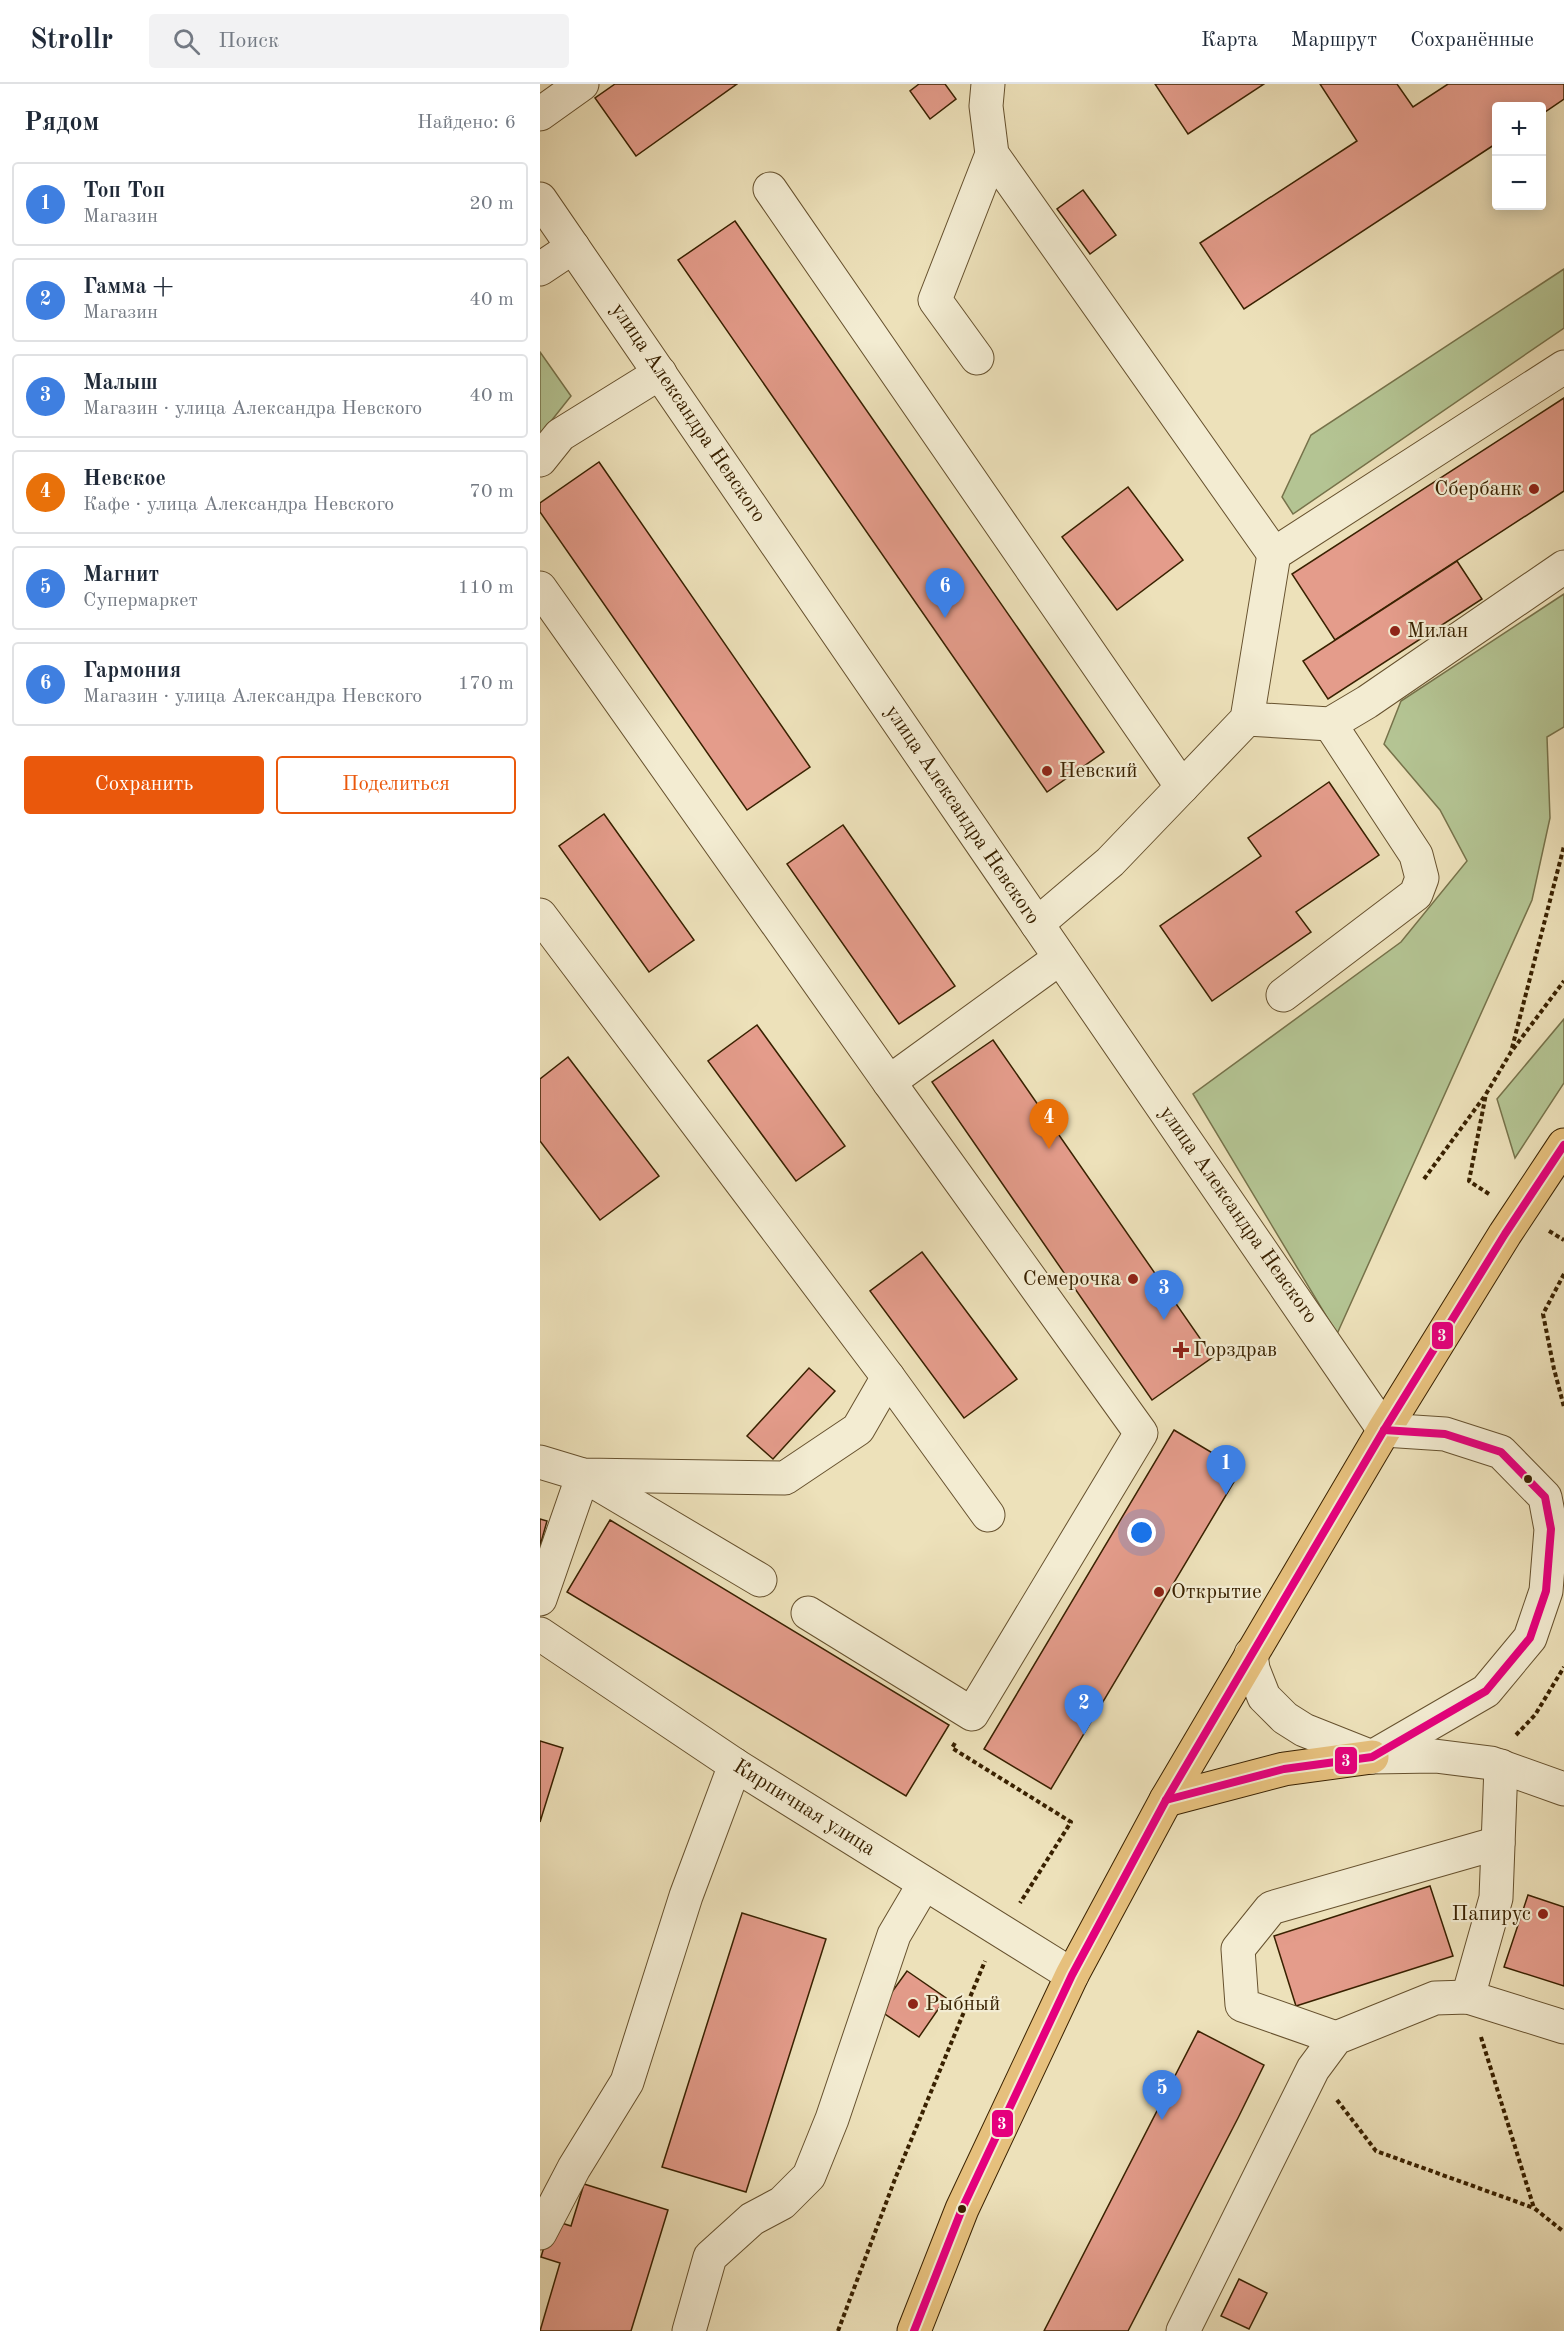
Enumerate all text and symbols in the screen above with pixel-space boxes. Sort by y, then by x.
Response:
search box [149,14,569,68]
icon: search [170,25,203,58]
text: Strollr [30,27,113,55]
text: Поиск [218,30,279,52]
text: Карта [1201,30,1258,51]
text: Маршрут [1291,30,1377,51]
text: Сохранённые [1410,30,1534,51]
map controls [1492,102,1546,210]
button: + [1492,102,1546,156]
text: Рядом [24,110,99,136]
text: Найдено: 6 [417,113,516,133]
button: − [1492,156,1546,210]
text: Топ Топ [83,180,165,202]
text: 1 [40,194,51,214]
text: 20 m [469,194,514,214]
text: Магазин [83,207,158,227]
text: Гамма + [83,276,173,298]
text: 2 [40,290,51,310]
text: 40 m [469,290,514,310]
street label: улица Александра Невского [607,299,769,527]
text: Магазин [83,303,158,323]
text: Малыш [83,372,158,394]
text: 3 [40,386,51,406]
text: 40 m [469,386,514,406]
text: Магазин · улица Александра Невского [83,399,422,419]
text: Невское [83,468,166,490]
place label: Сбербанк [1434,479,1522,500]
text: 4 [40,482,51,502]
text: 70 m [469,482,514,502]
marker: Сбербанк [1527,482,1541,496]
text: Кафе · улица Александра Невского [83,495,394,515]
text: Магнит [83,564,159,586]
pin: 6 [926,568,964,618]
text: 5 [40,578,51,598]
text: 110 m [458,578,514,598]
text: Супермаркет [83,591,198,611]
place label: Милан [1407,621,1468,642]
marker: Милан [1388,624,1402,638]
text: Гармония [83,660,181,682]
text: 6 [40,674,51,694]
text: 170 m [458,674,514,694]
text: Магазин · улица Александра Невского [83,687,422,707]
street label: улица Александра Невского [881,701,1043,929]
button: Сохранить [24,756,264,814]
button: Поделиться [276,756,516,814]
place label: Невский [1059,761,1138,782]
marker: Невский [1040,764,1054,778]
pin: 4 [1030,1100,1068,1149]
street label: улица Александра Невского [1155,1103,1321,1327]
place label: Семерочка [1023,1269,1121,1290]
pin: 3 [1144,1270,1184,1320]
marker: Семерочка [1126,1272,1140,1286]
line badge: 3 [1431,1321,1454,1350]
text: 3 [1437,1329,1447,1345]
place label: Горздрав [1193,1340,1277,1361]
marker: Горздрав [1174,1343,1188,1357]
pin: 1 [1206,1446,1246,1495]
unlabelled marker [1522,1473,1534,1485]
your location [1127,1518,1156,1547]
place label: Открытие [1171,1582,1262,1603]
marker: Открытие [1152,1585,1166,1599]
pin: 2 [1064,1686,1104,1735]
line badge: 3 [1334,1746,1358,1775]
text: 3 [1341,1754,1351,1770]
street label: Кирпичная улица [729,1756,879,1860]
place label: Папирус [1452,1904,1531,1925]
marker: Папирус [1536,1907,1550,1921]
place label: Рыбный [925,1994,1000,2015]
marker: Рыбный [906,1997,920,2011]
pin: 5 [1142,2070,1182,2120]
line badge: 3 [991,2109,1014,2138]
text: 3 [997,2117,1007,2133]
unlabelled marker [956,2203,968,2215]

